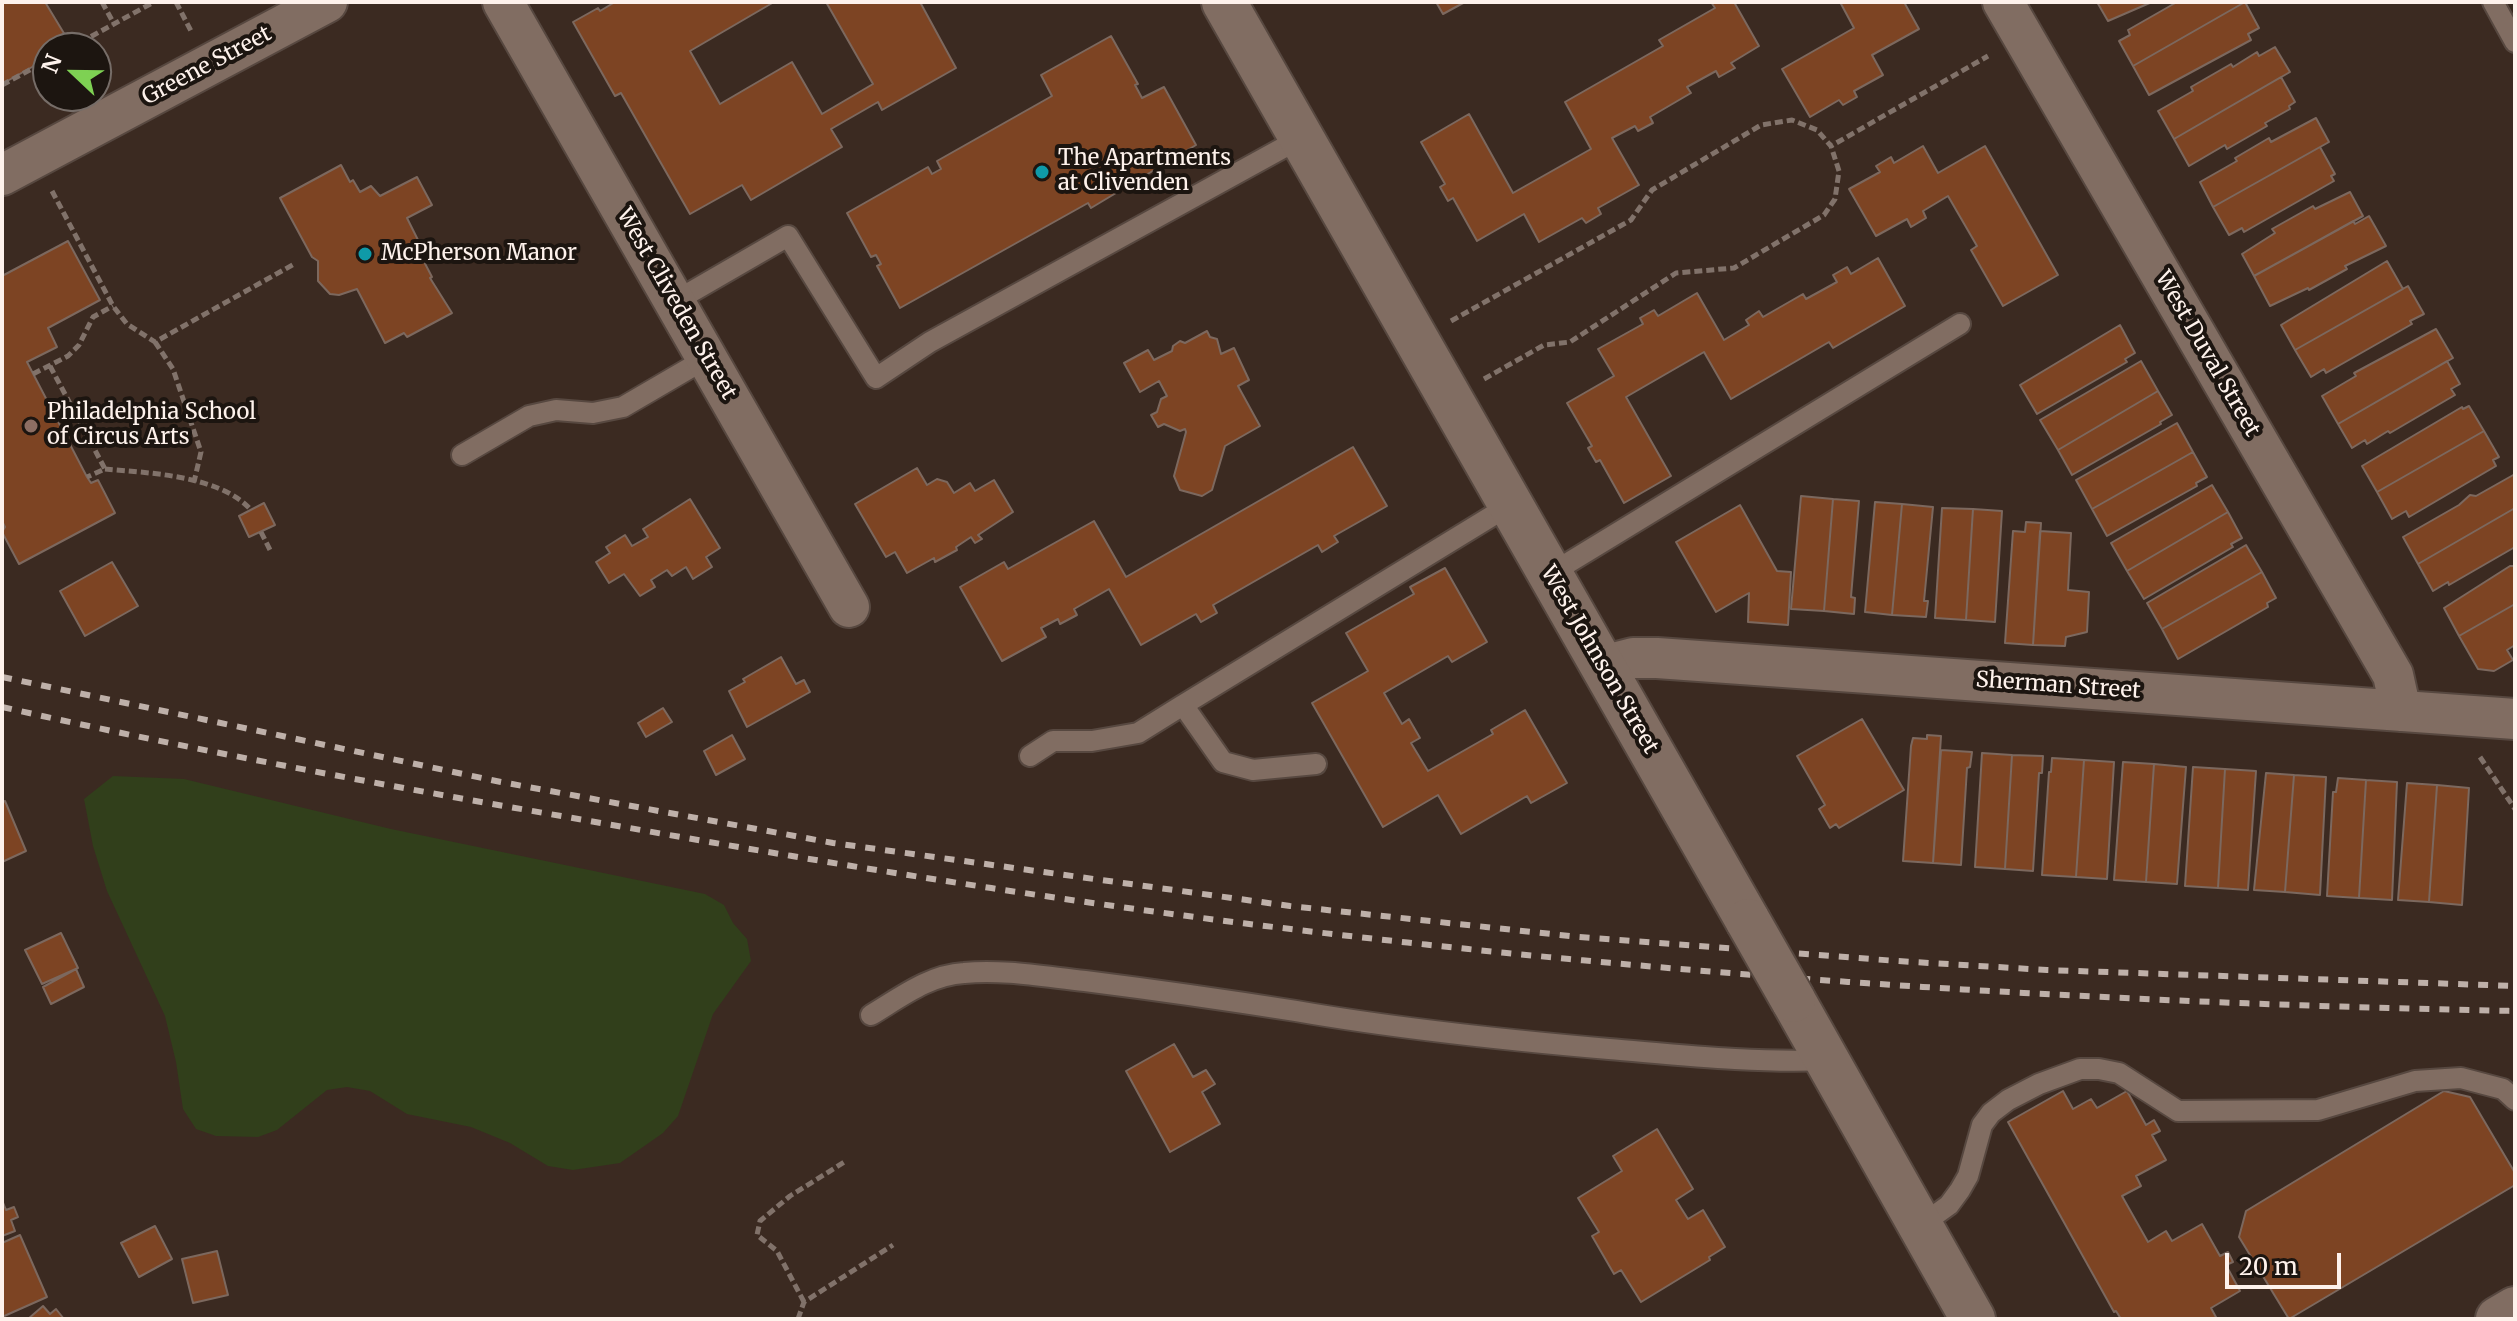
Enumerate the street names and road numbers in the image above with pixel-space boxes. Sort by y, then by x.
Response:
street label: Greene Street [138,21,276,111]
street label: West Cliveden Street [610,203,742,405]
street label: West Duval Street [2149,266,2265,442]
street label: West Johnson Street [1534,561,1664,759]
street label: Sherman Street [1975,667,2141,705]

